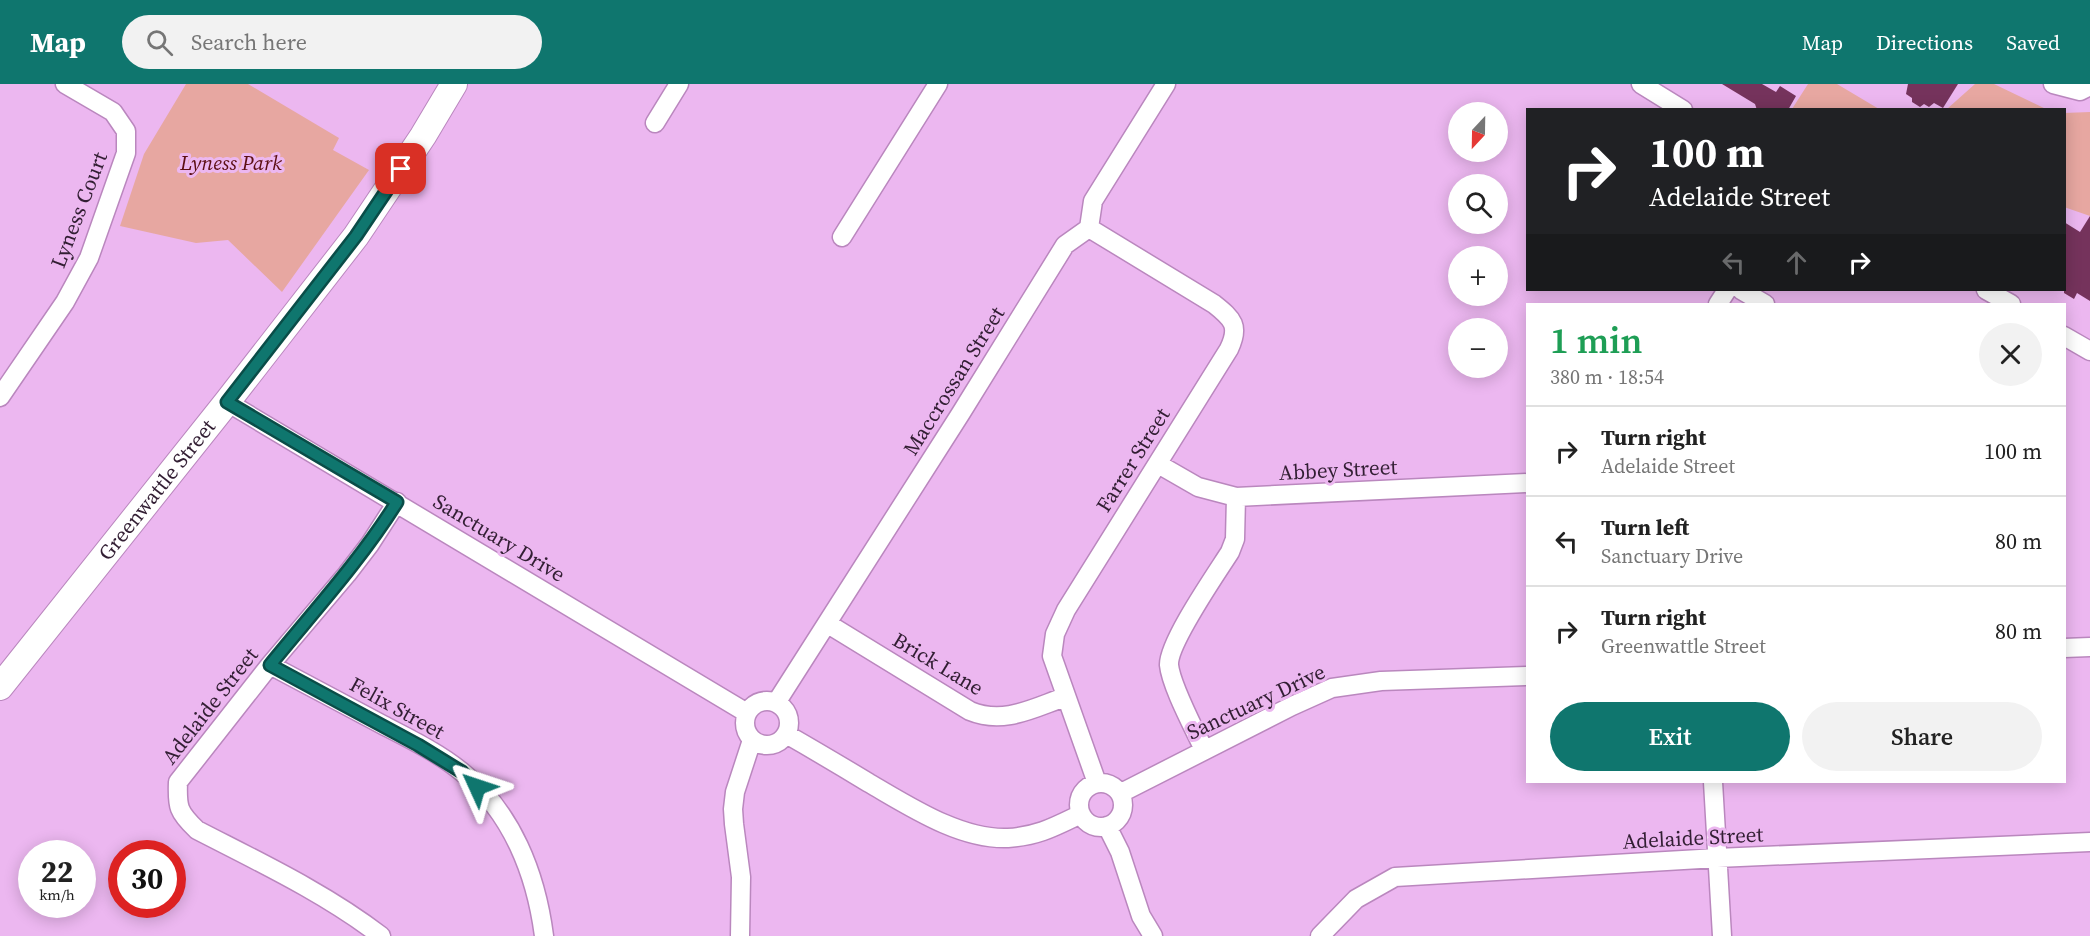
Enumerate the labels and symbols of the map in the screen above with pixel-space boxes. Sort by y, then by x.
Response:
north arrow [1448,102,1508,162]
pin [375,143,426,194]
street label: Lyness Court [43,147,114,272]
park label: Lyness Park [179,148,282,177]
street label: Maccrossan Street [896,301,1011,461]
street label: Farrer Street [1089,402,1176,518]
street label: Greenwattle Street [91,413,222,566]
street label: Abbey Street [1278,452,1398,487]
street label: Sanctuary Drive [428,487,571,588]
street label: Brick Lane [887,625,989,702]
street label: Adelaide Street [155,641,264,770]
street label: Sanctuary Drive [1182,657,1330,746]
street label: Felix Street [344,670,450,746]
position arrow [445,755,509,819]
street label: Adelaide Street [1622,819,1764,856]
speed limit sign: 30 [108,840,186,918]

